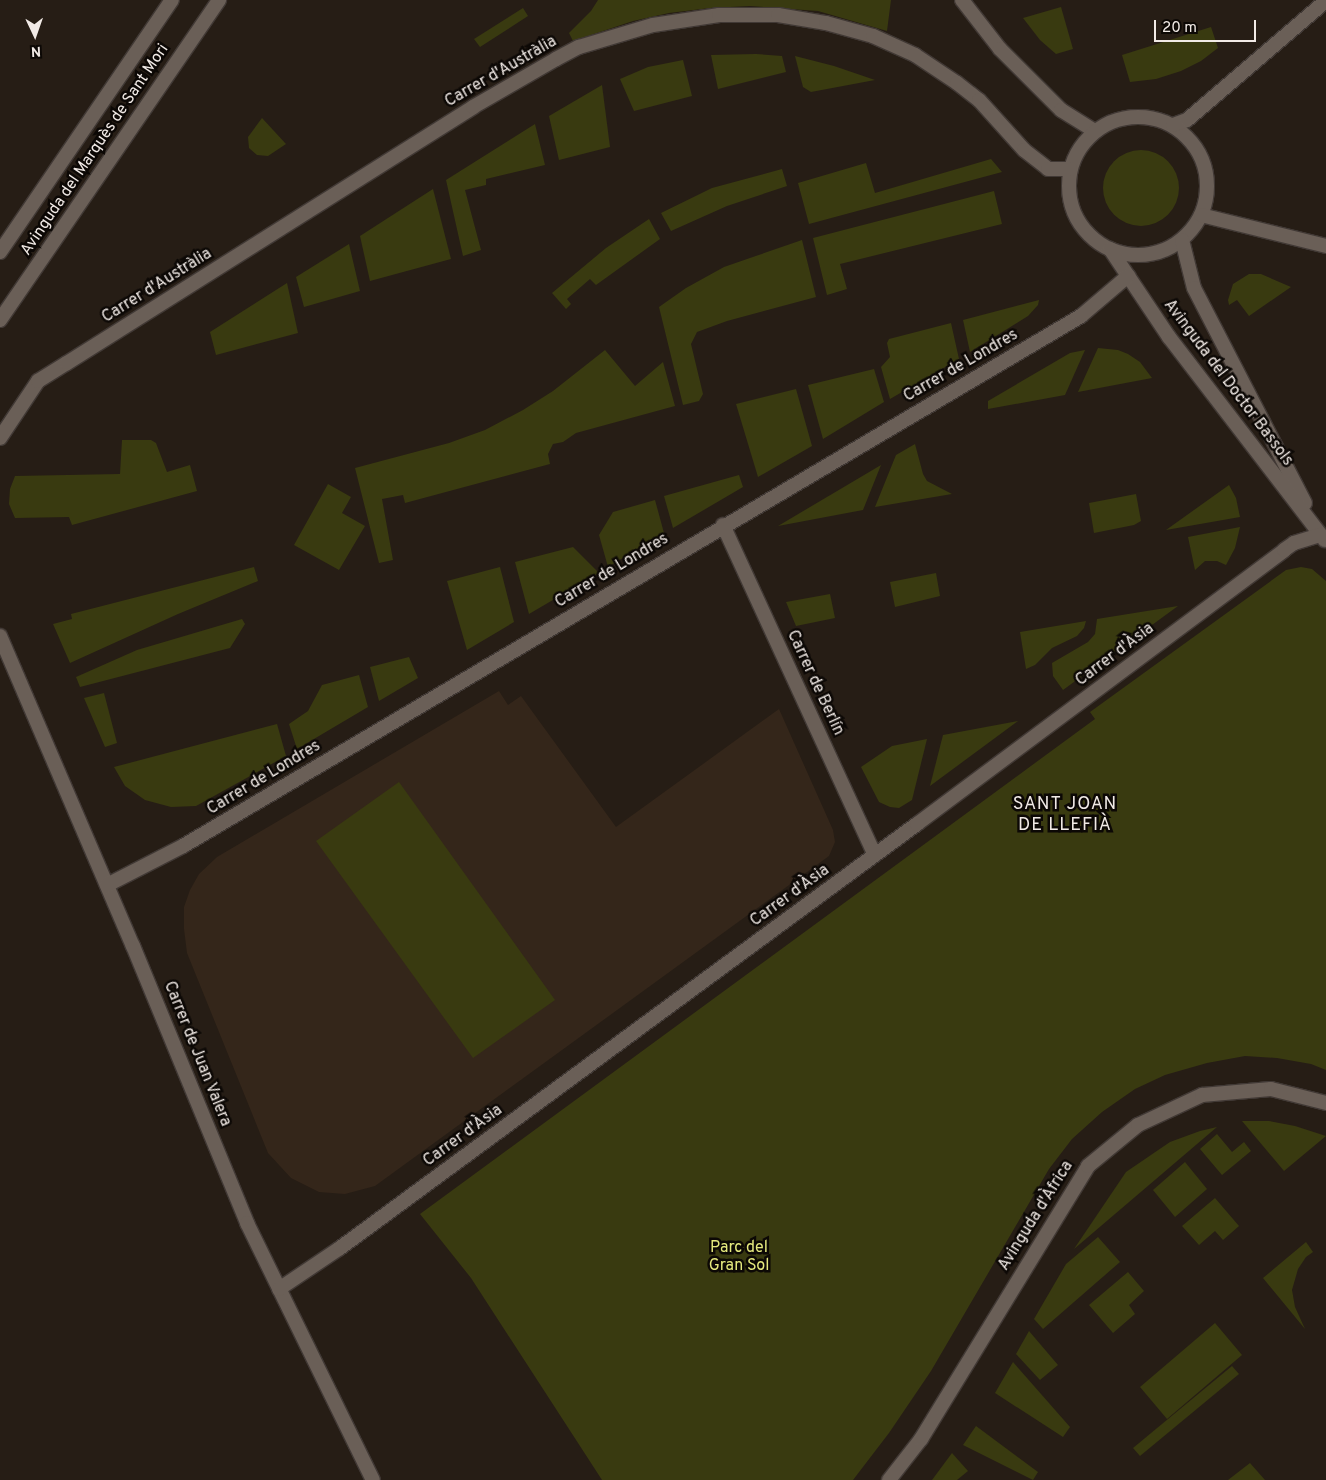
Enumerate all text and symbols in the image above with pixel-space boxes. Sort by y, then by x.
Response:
north arrow [10,10,60,60]
scale bar [1156,10,1258,42]
text: 20 m [1162,19,1197,38]
street label: Carrer d'Austràlia [442,32,560,112]
street label: Avinguda del Marquès de Sant Mori [17,41,173,259]
text: N [30,42,41,59]
street label: Carrer d'Austràlia [99,245,215,327]
street label: Avinguda del Doctor Bassols [1159,296,1297,470]
street label: Carrer de Londres [900,325,1022,407]
street label: Carrer de Londres [552,530,672,612]
street label: Carrer d'Àsia [1072,619,1158,691]
street label: Carrer de Berlín [782,627,848,739]
street label: Carrer de Londres [204,737,324,819]
district label: SANT JOAN DE LLEFIÀ [1011,795,1119,838]
street label: Carrer d'Àsia [747,861,833,931]
street label: Carrer de Juan Valera [159,978,235,1130]
street label: Carrer d'Àsia [420,1101,506,1171]
street label: Avinguda d'Àfrica [995,1158,1077,1274]
park label: Parc del Gran Sol [709,1238,769,1276]

